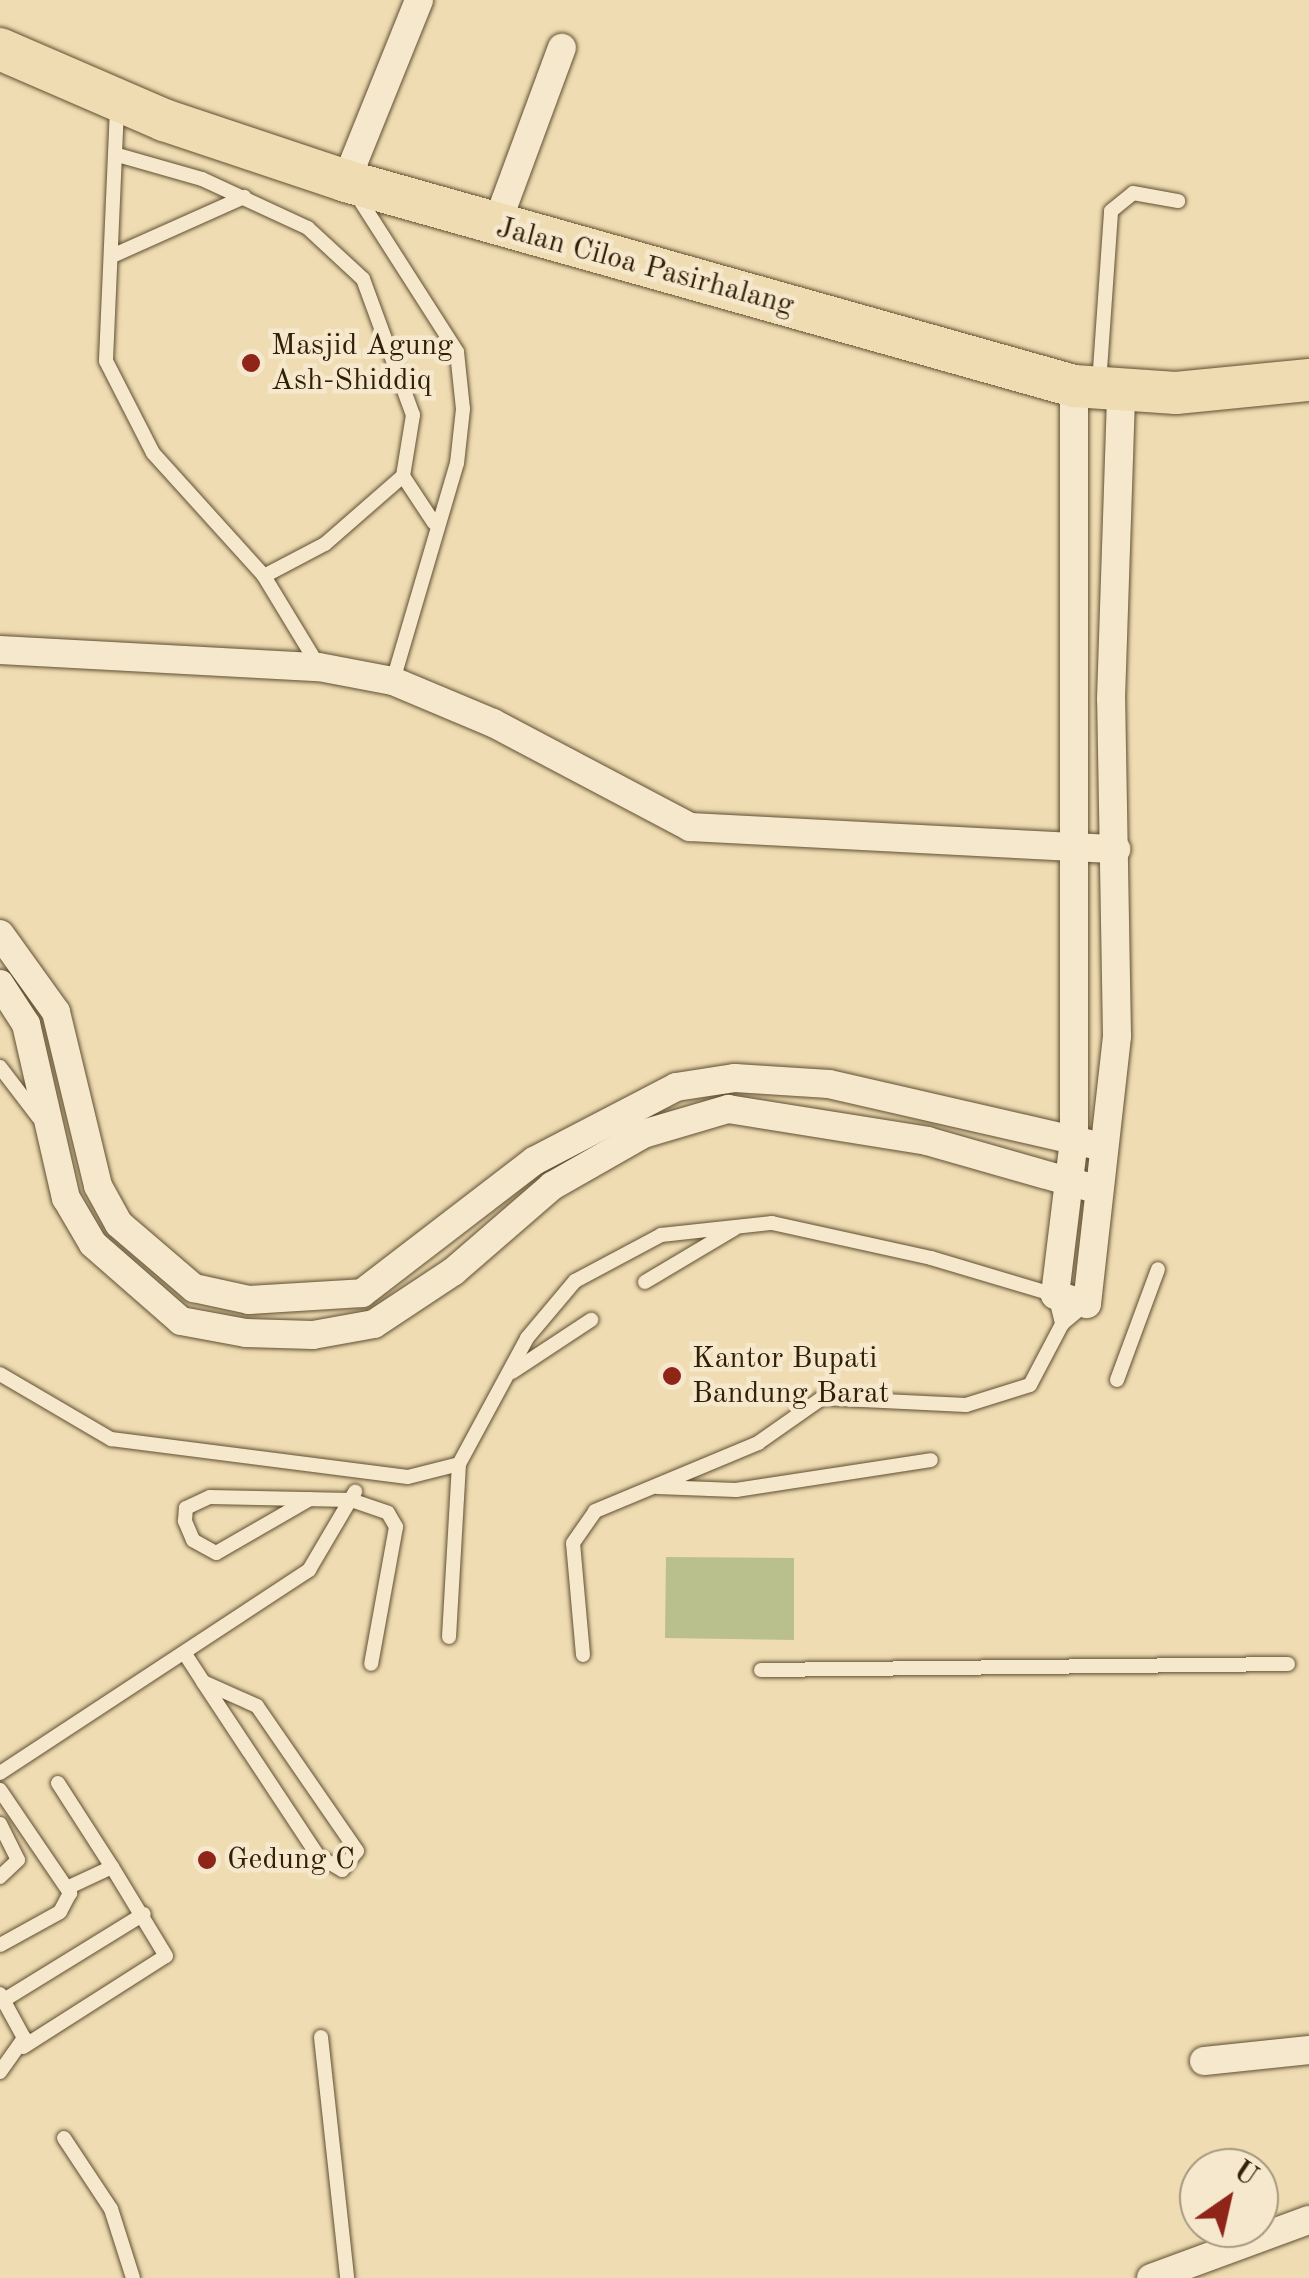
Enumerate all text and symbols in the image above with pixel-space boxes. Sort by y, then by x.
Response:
street label: Jalan Ciloa Pasirhalang [492,210,798,324]
place label: Masjid Agung Ash-Shiddiq [271,328,453,398]
marker: Masjid Agung Ash-Shiddiq [240,352,262,374]
place label: Kantor Bupati Bandung Barat [692,1341,889,1412]
marker: Kantor Bupati Bandung Barat [661,1365,683,1387]
place label: Gedung C [227,1842,355,1878]
marker: Gedung C [196,1849,218,1871]
north arrow [1179,2148,1279,2248]
text: U [1228,2157,1262,2193]

